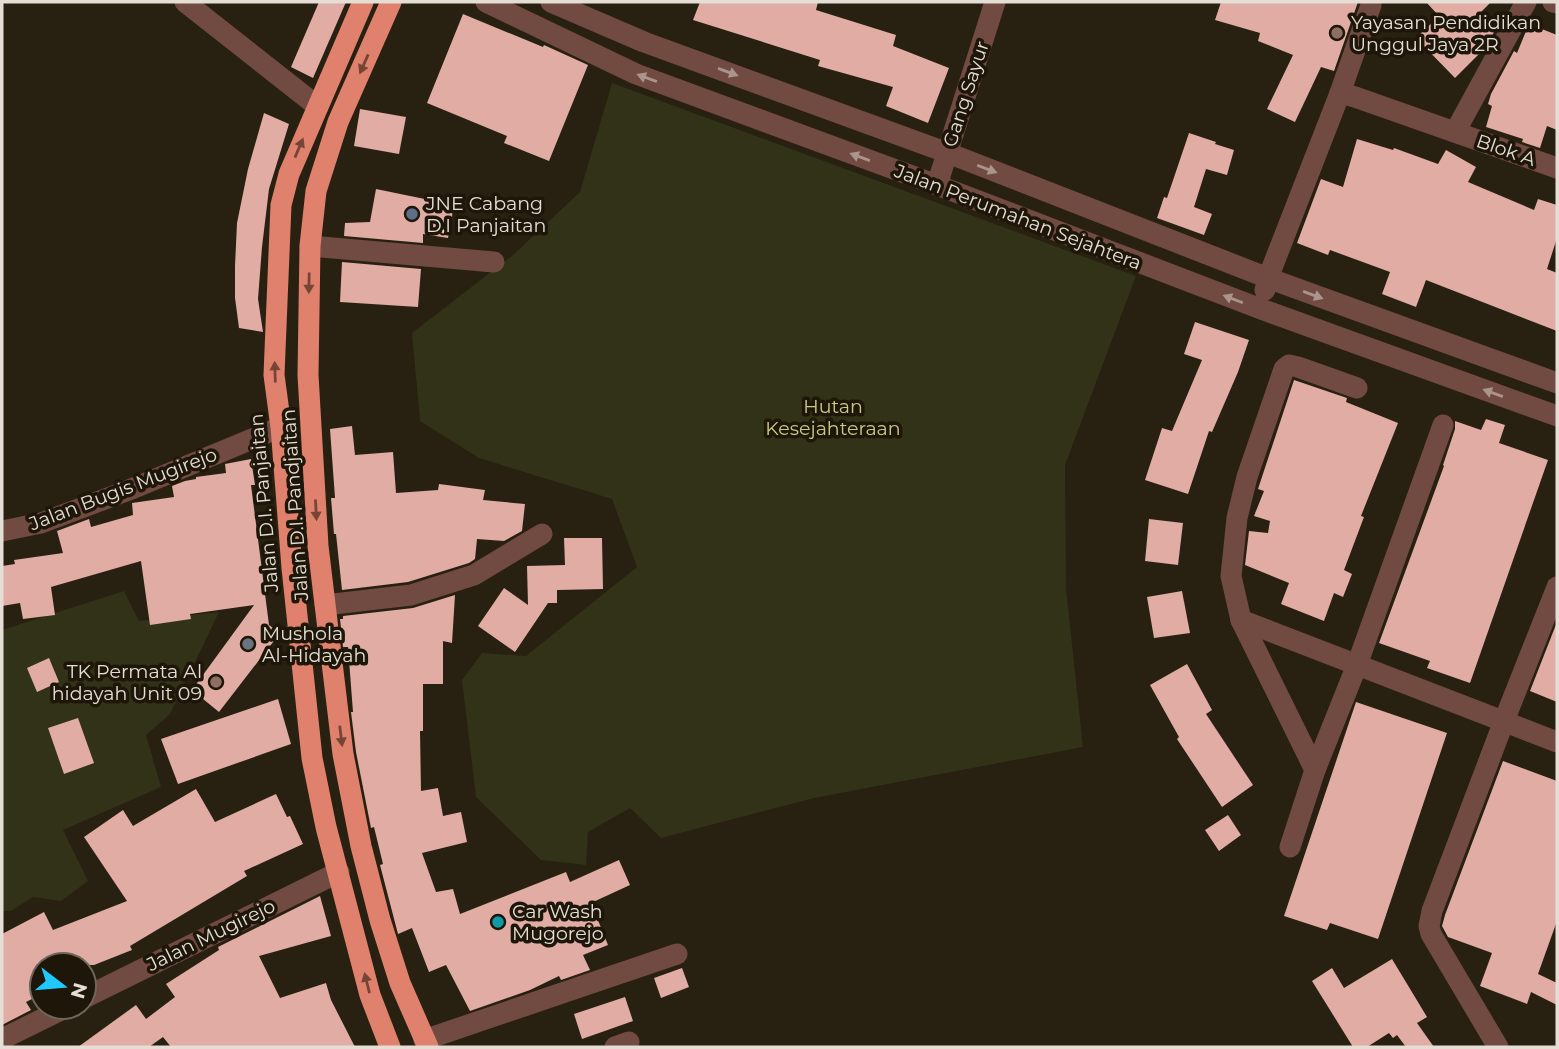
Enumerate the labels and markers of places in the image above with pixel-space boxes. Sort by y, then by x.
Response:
place label: Yayasan Pendidikan Unggul Jaya 2R [1351,11,1541,56]
marker: Yayasan Pendidikan Unggul Jaya 2R [1329,25,1345,41]
place label: JNE Cabang D.I Panjaitan [425,192,546,237]
marker: JNE Cabang D.I Panjaitan [404,206,420,222]
place label: Mushola Al-Hidayah [262,622,366,667]
marker: Mushola Al-Hidayah [240,636,256,652]
place label: TK Permata Al hidayah Unit 09 [52,660,202,705]
marker: TK Permata Al hidayah Unit 09 [208,674,224,690]
place label: Car Wash Mugorejo [512,900,604,945]
marker: Car Wash Mugorejo [490,914,506,930]

